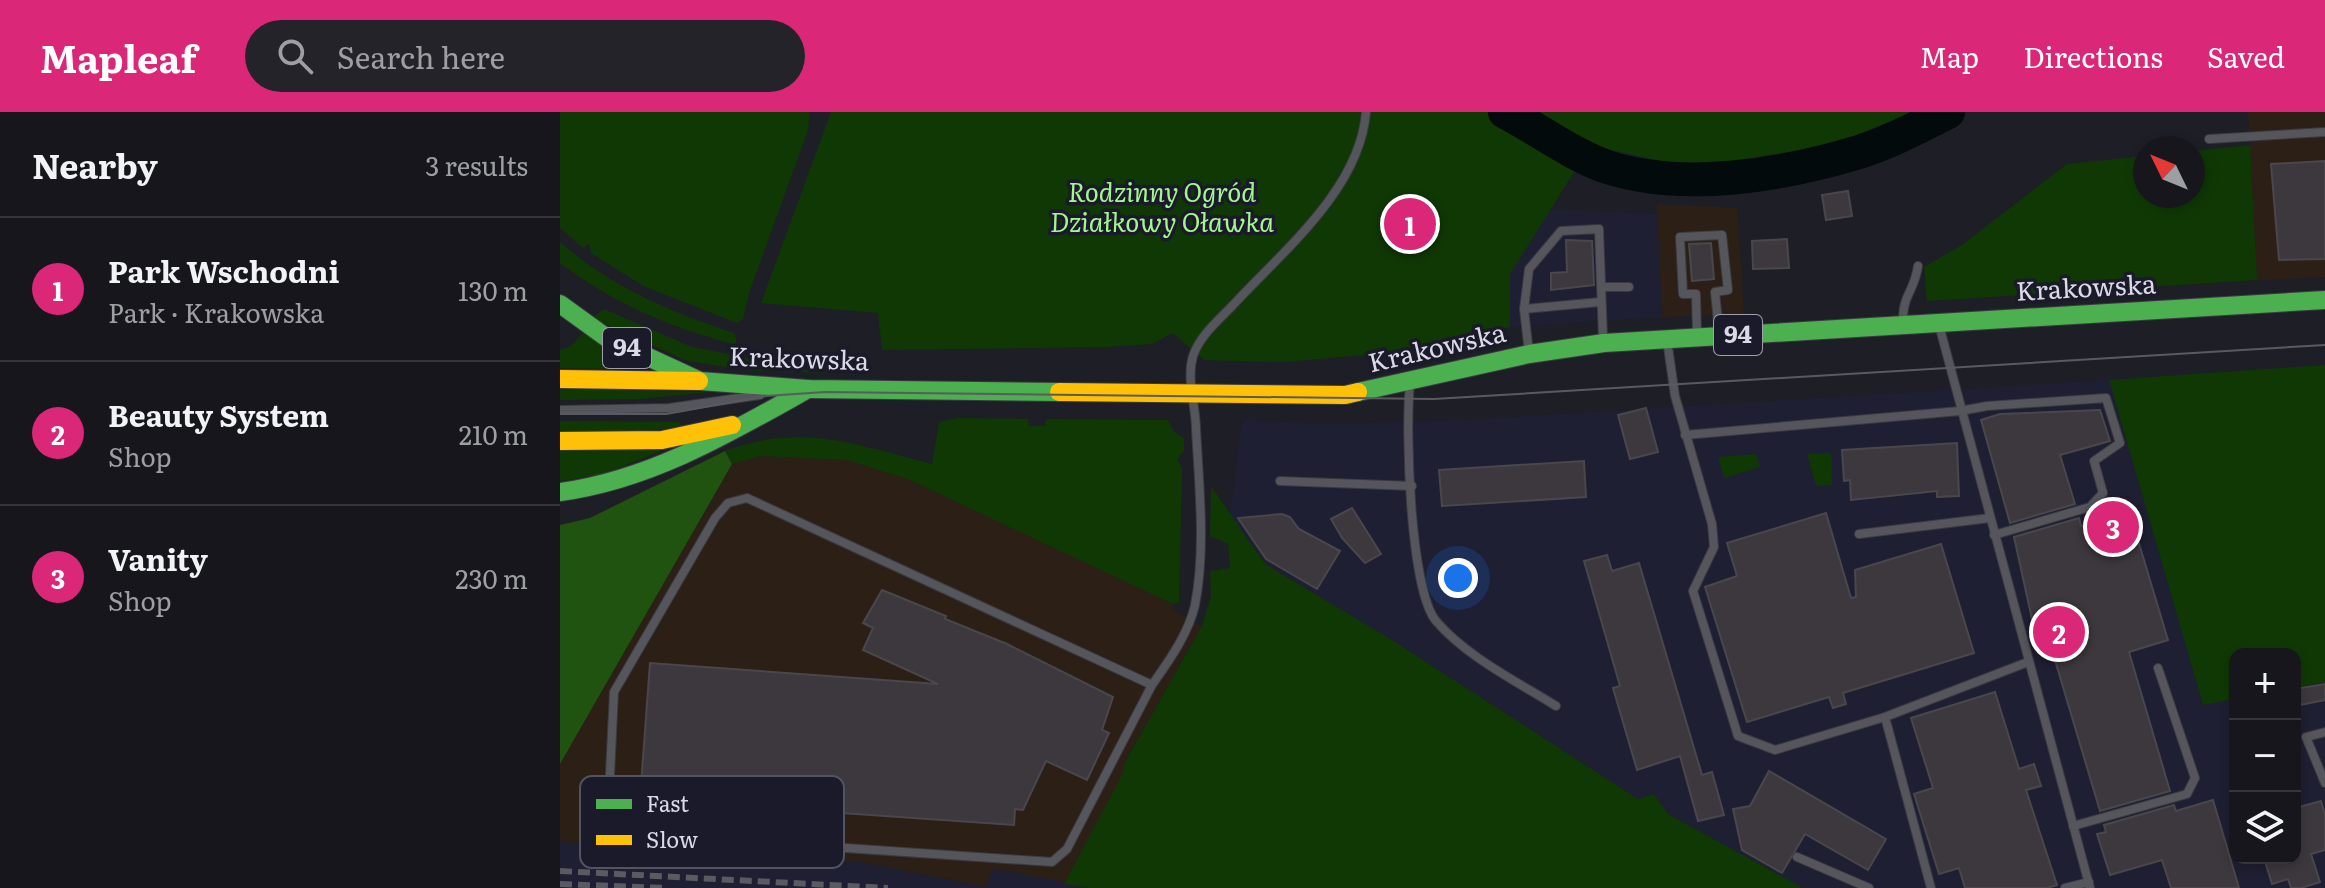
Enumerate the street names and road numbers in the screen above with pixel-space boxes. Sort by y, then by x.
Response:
street label: Krakowska [2015,262,2157,309]
street label: Krakowska [1364,311,1509,380]
road number: 94 [1714,315,1762,355]
road number: 94 [603,328,651,368]
street label: Krakowska [728,335,870,378]

